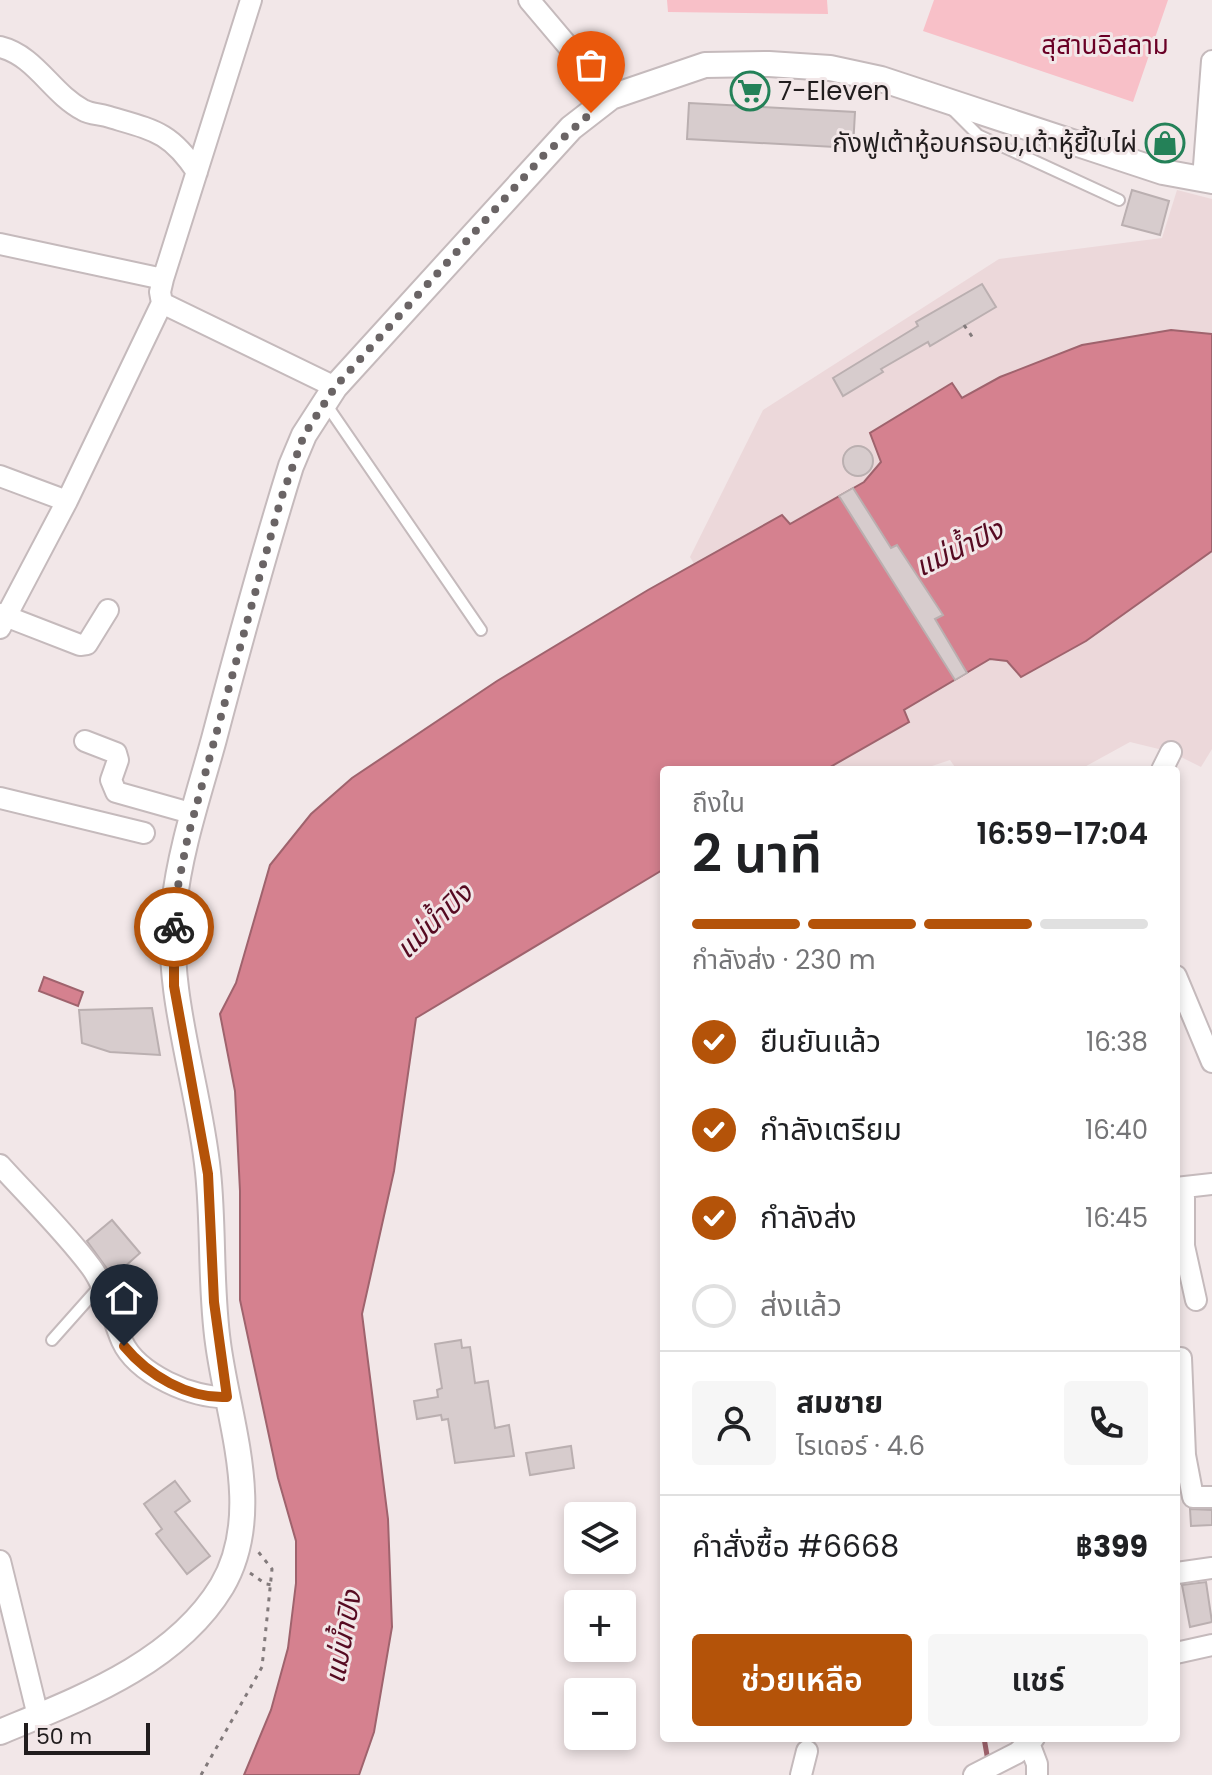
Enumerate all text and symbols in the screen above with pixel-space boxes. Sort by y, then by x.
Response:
park label: สุสานอิสลาม [1041,27,1169,63]
pin [557,31,625,113]
icon: bag [569,43,613,87]
supermarket icon: 7-Eleven [729,70,771,112]
place label: 7-Eleven [778,73,890,109]
shop icon: กังฟูเต้าหู้อบกรอบ,เต้าหู้ยี้ใบไผ่ [1144,122,1186,164]
place label: กังฟูเต้าหู้อบกรอบ,เต้าหู้ยี้ใบไผ่ [832,125,1137,161]
water label: แม่น้ำปิง [908,509,1011,586]
text: ถึงใน [692,785,745,821]
text: 16:59–17:04 [976,812,1148,855]
text: 2 นาที [692,817,822,890]
water label: แม่น้ำปิง [387,873,483,968]
courier [134,887,214,967]
icon: bike [152,905,196,949]
text: กำลังส่ง · 230 m [692,942,876,978]
icon: check [692,1020,736,1064]
text: ยืนยันแล้ว [760,1020,881,1063]
text: 16:38 [1086,1024,1148,1060]
icon: check [692,1108,736,1152]
text: กำลังเตรียม [760,1108,902,1151]
text: 16:40 [1085,1112,1148,1148]
icon: check [692,1196,736,1240]
text: กำลังส่ง [760,1196,857,1239]
text: 16:45 [1085,1200,1148,1236]
pin [90,1264,158,1346]
icon: home [102,1276,146,1320]
text: ส่งแล้ว [760,1284,842,1327]
button: person [692,1381,776,1465]
text: สมชาย [796,1381,883,1424]
button: phone [1064,1381,1148,1465]
text: ไรเดอร์ · 4.6 [796,1428,925,1464]
map controls [564,1502,636,1750]
button: layers [564,1502,636,1574]
text: คำสั่งซื้อ #6668 [692,1525,899,1568]
text: ฿399 [1076,1525,1148,1568]
water label: แม่น้ำปิง [315,1585,371,1687]
button: + [564,1590,636,1662]
button: ช่วยเหลือ [692,1634,912,1726]
button: แชร์ [928,1634,1148,1726]
button: − [564,1678,636,1750]
scale bar [24,1719,150,1755]
text: 50 m [36,1721,92,1752]

